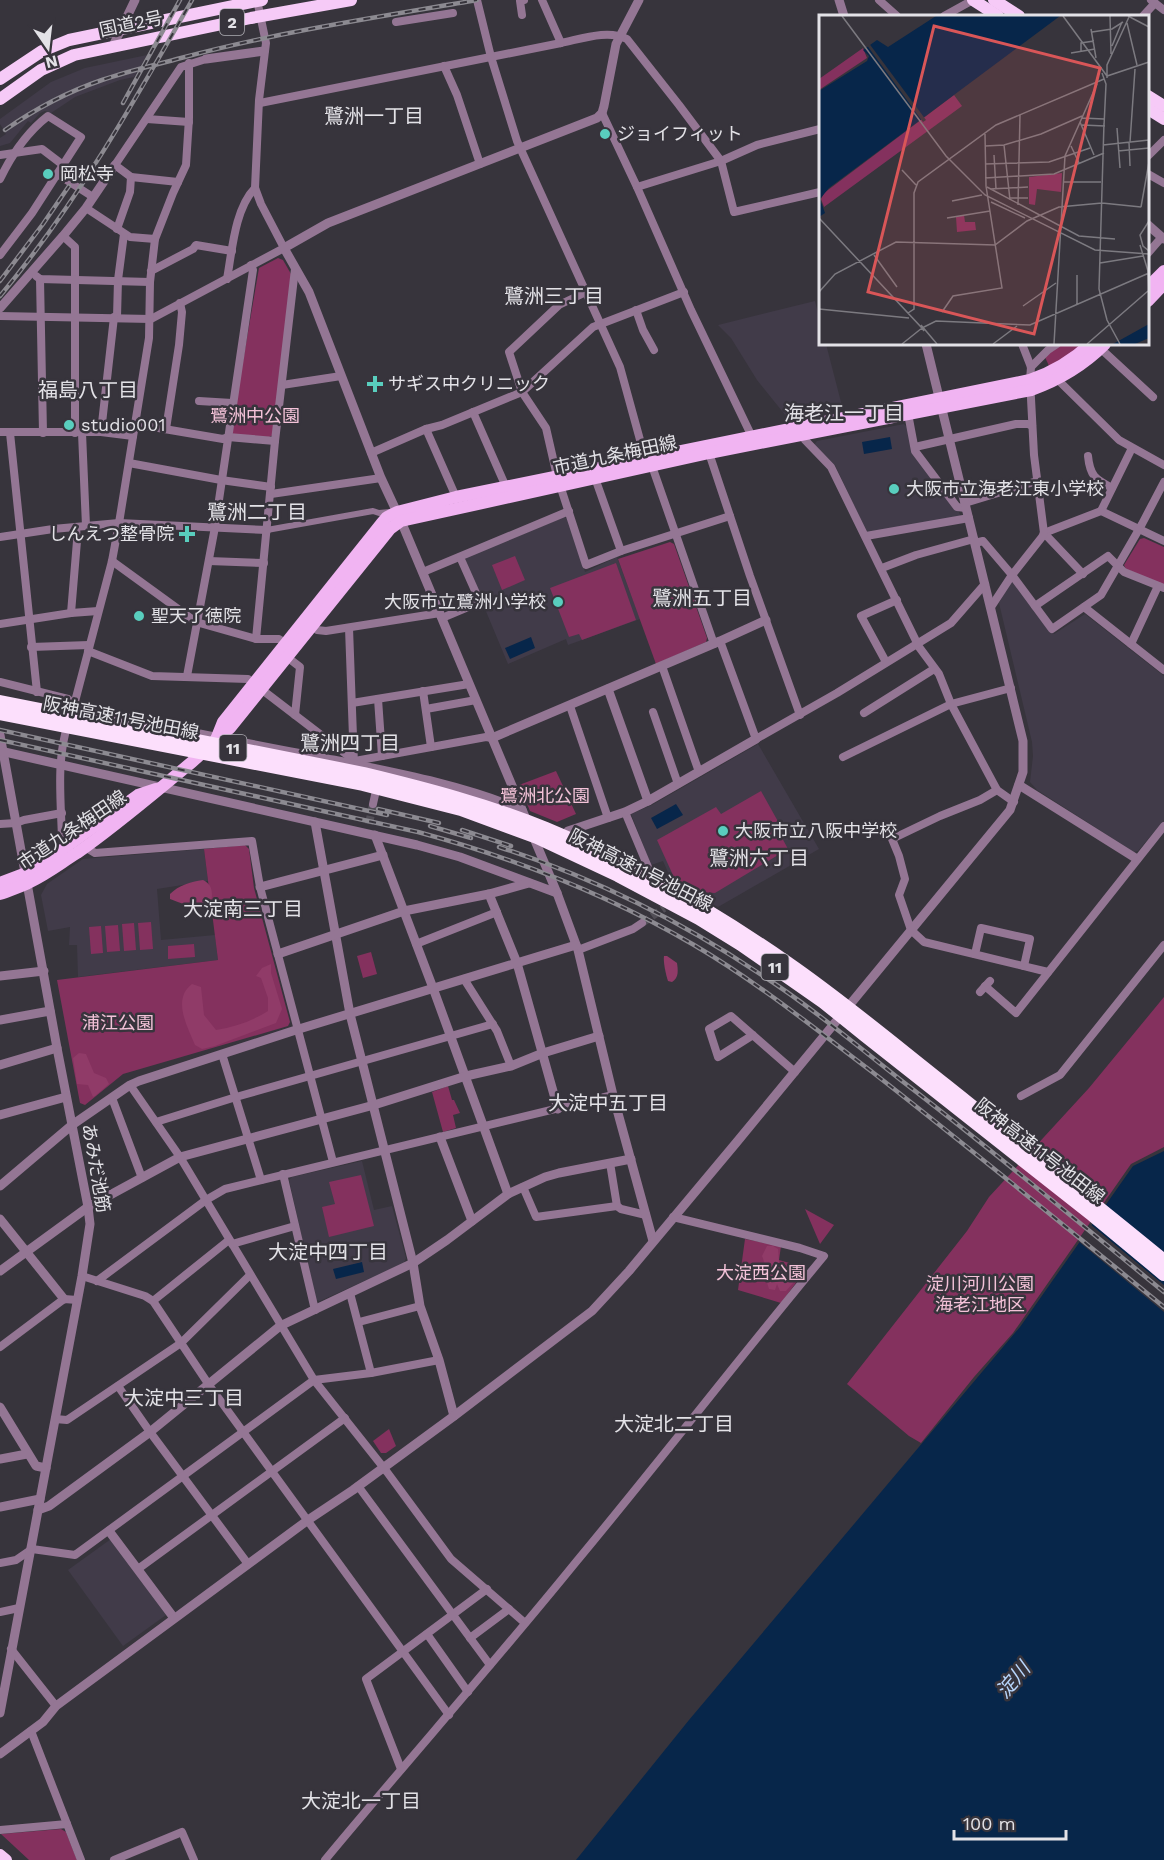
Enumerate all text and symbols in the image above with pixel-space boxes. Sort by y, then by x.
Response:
street label: 国道2号 [97,7,165,40]
road number: 2 [220,9,244,35]
inset map [819,15,1149,345]
north arrow [18,18,78,78]
text: N [43,51,60,73]
district label: 鷺洲一丁目 [324,104,424,128]
place label: ジョイフィット [617,123,743,144]
marker: ジョイフィット [598,127,612,141]
place label: 岡松寺 [60,163,114,184]
marker: 岡松寺 [41,167,55,181]
district label: 鷺洲三丁目 [504,284,604,308]
place label: サギス中クリニック [388,373,550,394]
marker: サギス中クリニック [366,375,384,393]
district label: 福島八丁目 [38,378,138,402]
district label: 海老江一丁目 [784,401,904,425]
park label: 鷺洲中公園 [210,405,300,426]
place label: studio001 [81,414,165,435]
marker: studio001 [62,418,76,432]
street label: 市道九条梅田線 [551,431,679,478]
place label: 大阪市立海老江東小学校 [906,478,1104,499]
marker: 大阪市立海老江東小学校 [887,482,901,496]
district label: 鷺洲二丁目 [207,500,307,524]
place label: しんえつ整骨院 [49,523,174,544]
marker: しんえつ整骨院 [178,525,196,543]
district label: 鷺洲五丁目 [652,586,752,610]
place label: 大阪市立鷺洲小学校 [384,591,546,612]
marker: 大阪市立鷺洲小学校 [551,595,565,609]
place label: 聖天了徳院 [151,605,241,626]
marker: 聖天了徳院 [132,609,146,623]
street label: 阪神高速11号池田線 [42,692,201,743]
district label: 鷺洲四丁目 [300,731,400,755]
road number: 11 [220,735,246,761]
park label: 鷺洲北公園 [500,785,590,806]
street label: 市道九条梅田線 [14,786,130,874]
place label: 大阪市立八阪中学校 [735,820,897,841]
street label: 阪神高速11号池田線 [566,824,716,915]
marker: 大阪市立八阪中学校 [716,824,730,838]
district label: 鷺洲六丁目 [709,846,809,870]
district label: 大淀南三丁目 [183,897,303,921]
road number: 11 [762,954,788,980]
park label: 浦江公園 [82,1012,154,1033]
district label: 大淀中五丁目 [548,1091,668,1115]
street label: 阪神高速11号池田線 [972,1094,1109,1208]
street label: あみだ池筋 [78,1122,115,1214]
district label: 大淀中四丁目 [268,1240,388,1264]
park label: 大淀西公園 [716,1262,806,1283]
park label: 淀川河川公園 海老江地区 [926,1273,1034,1315]
district label: 大淀中三丁目 [124,1386,244,1410]
district label: 大淀北二丁目 [614,1412,734,1436]
water label: 淀川 [991,1655,1036,1703]
district label: 大淀北一丁目 [301,1789,421,1813]
scale bar [954,1803,1066,1841]
text: 100 m [963,1813,1016,1834]

